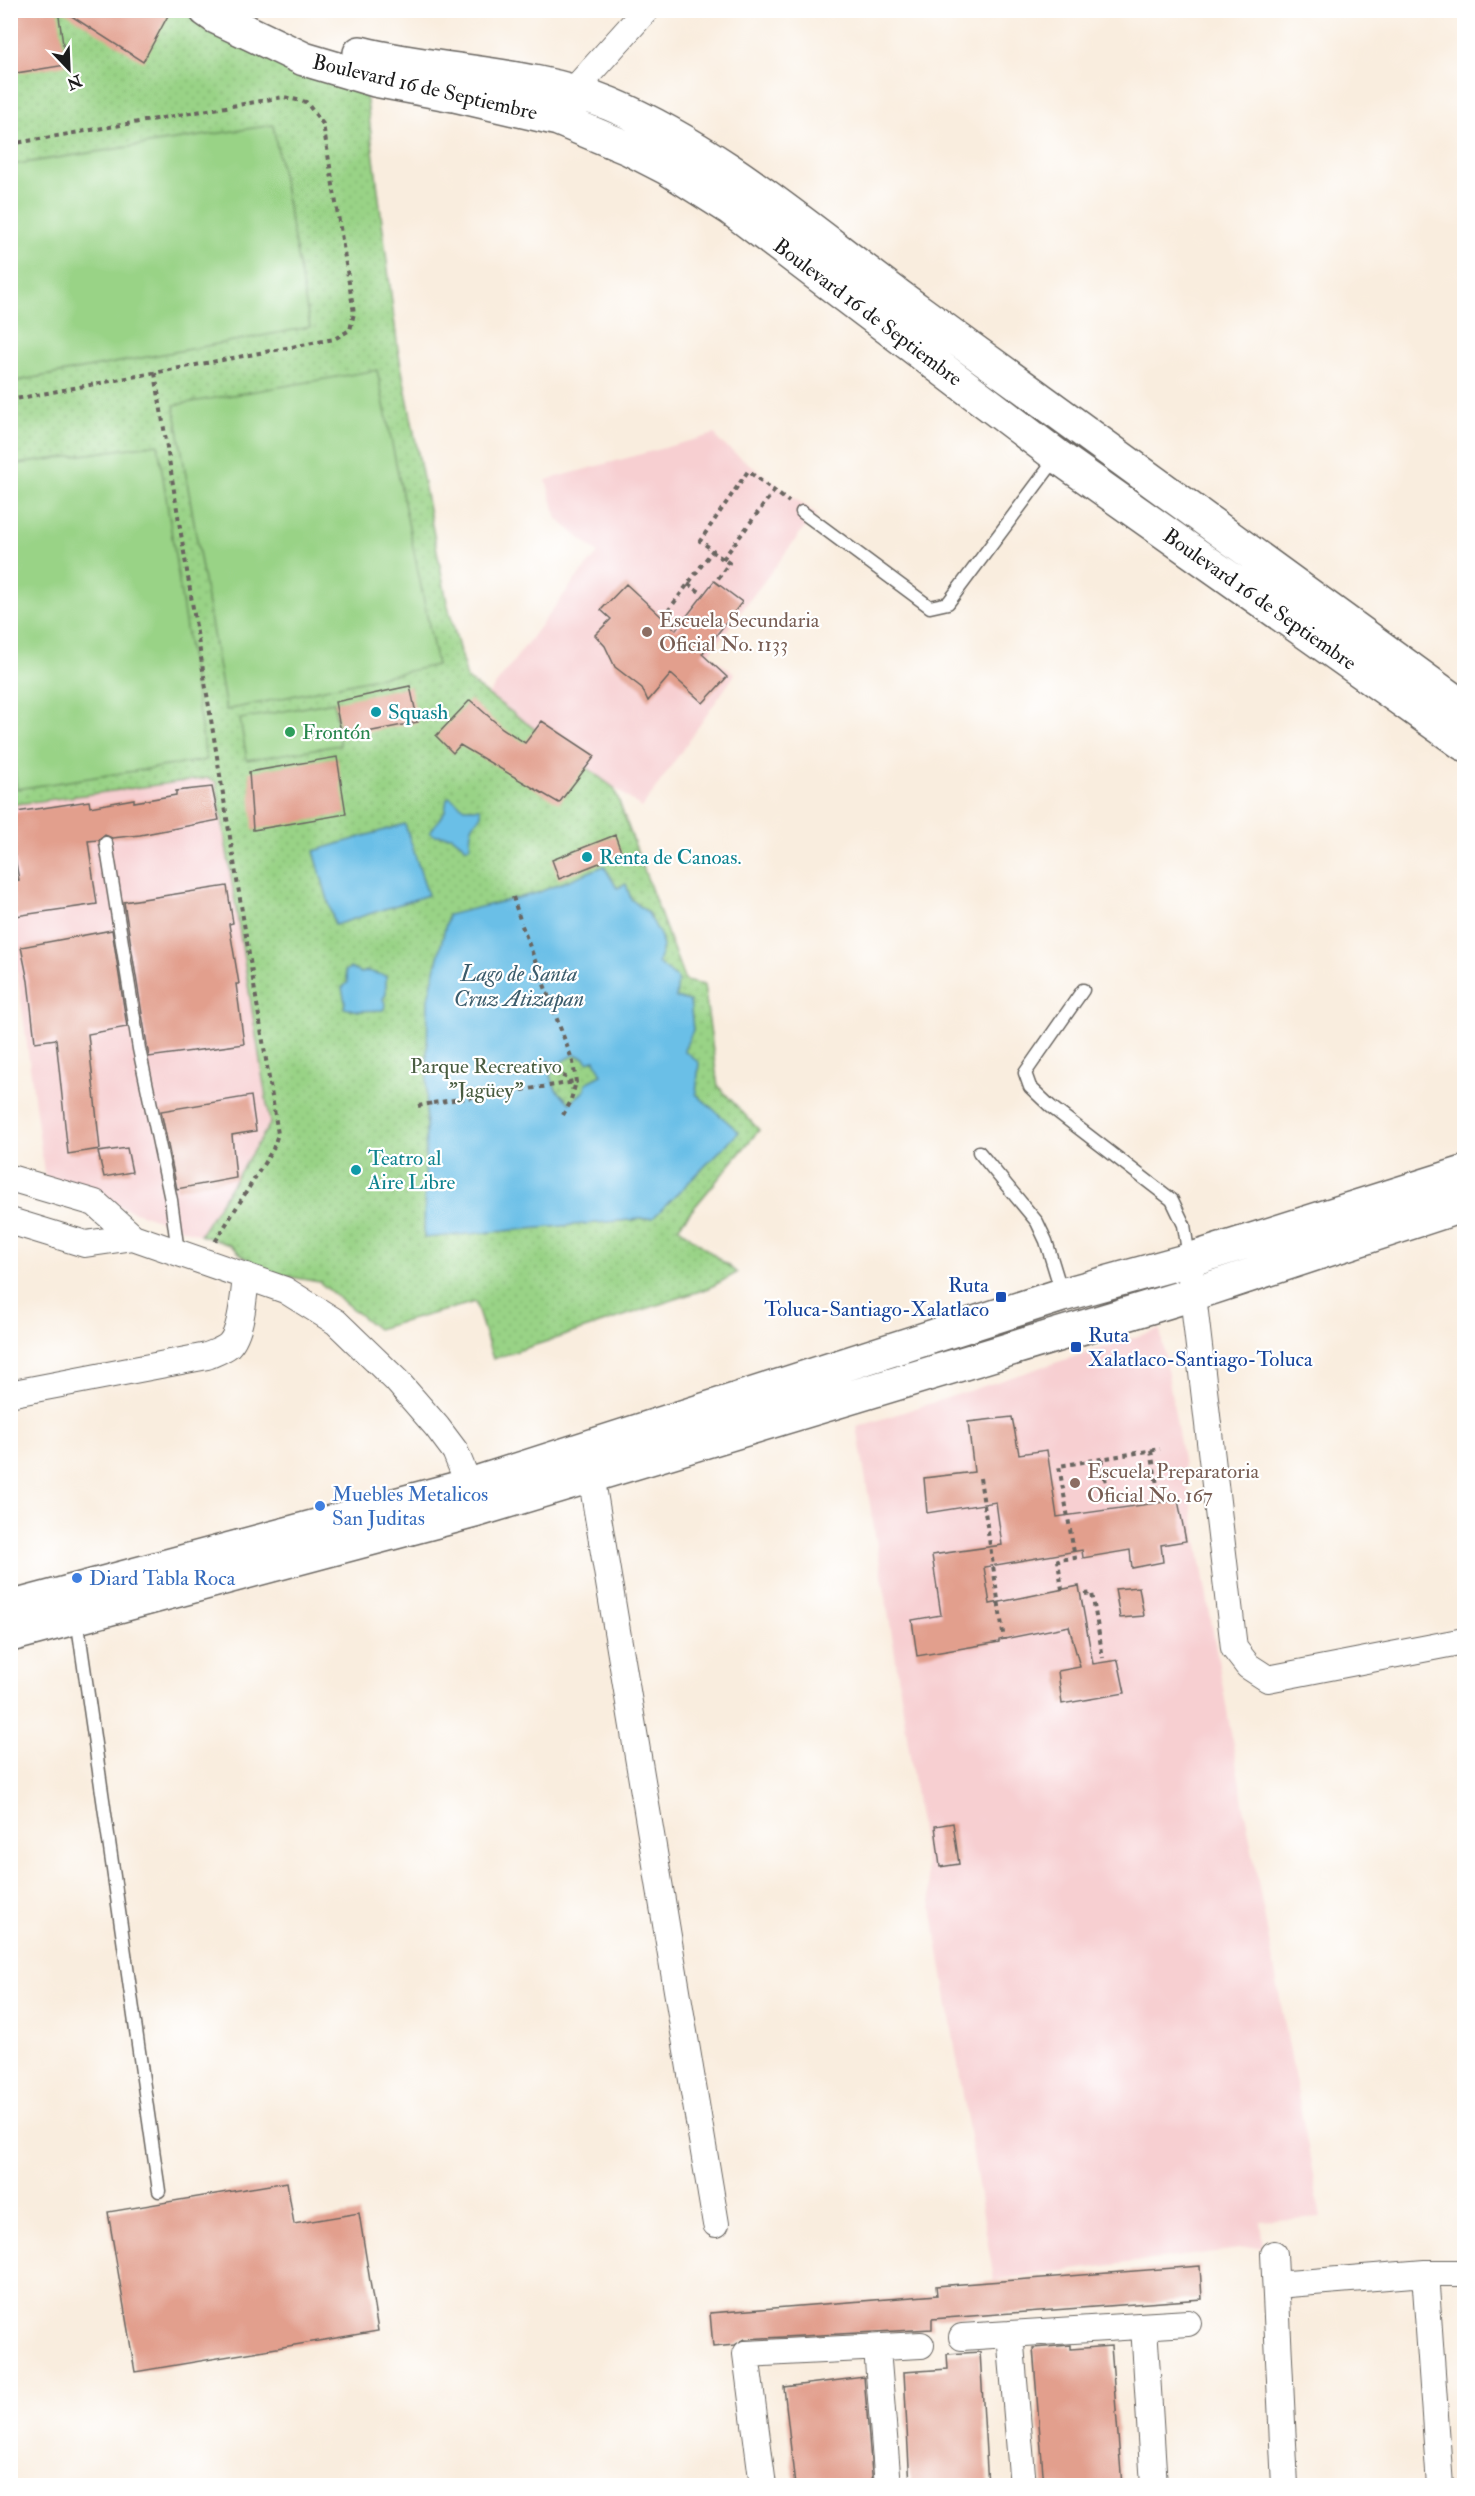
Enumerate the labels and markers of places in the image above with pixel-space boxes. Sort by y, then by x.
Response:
place label: Escuela Secundaria Oficial No. 1133 [659,607,820,658]
marker: Escuela Secundaria Oficial No. 1133 [640,625,654,639]
place label: Squash [388,699,448,726]
marker: Squash [369,705,383,719]
place label: Frontón [302,719,371,746]
marker: Frontón [283,725,297,739]
place label: Renta de Canoas. [599,844,741,871]
marker: Renta de Canoas. [580,850,594,864]
place label: Teatro al Aire Libre [367,1145,456,1196]
marker: Teatro al Aire Libre [349,1163,363,1177]
place label: Ruta Toluca-Santiago-Xalatlaco [764,1272,989,1323]
marker: Ruta Toluca-Santiago-Xalatlaco [994,1290,1008,1304]
place label: Ruta Xalatlaco-Santiago-Toluca [1088,1322,1313,1373]
marker: Ruta Xalatlaco-Santiago-Toluca [1069,1340,1083,1354]
place label: Escuela Preparatoria Oficial No. 167 [1087,1458,1259,1509]
marker: Escuela Preparatoria Oficial No. 167 [1068,1476,1082,1490]
place label: Muebles Metalicos San Juditas [332,1481,488,1532]
marker: Muebles Metalicos San Juditas [313,1499,327,1513]
place label: Diard Tabla Roca [89,1565,236,1592]
marker: Diard Tabla Roca [70,1571,84,1585]

